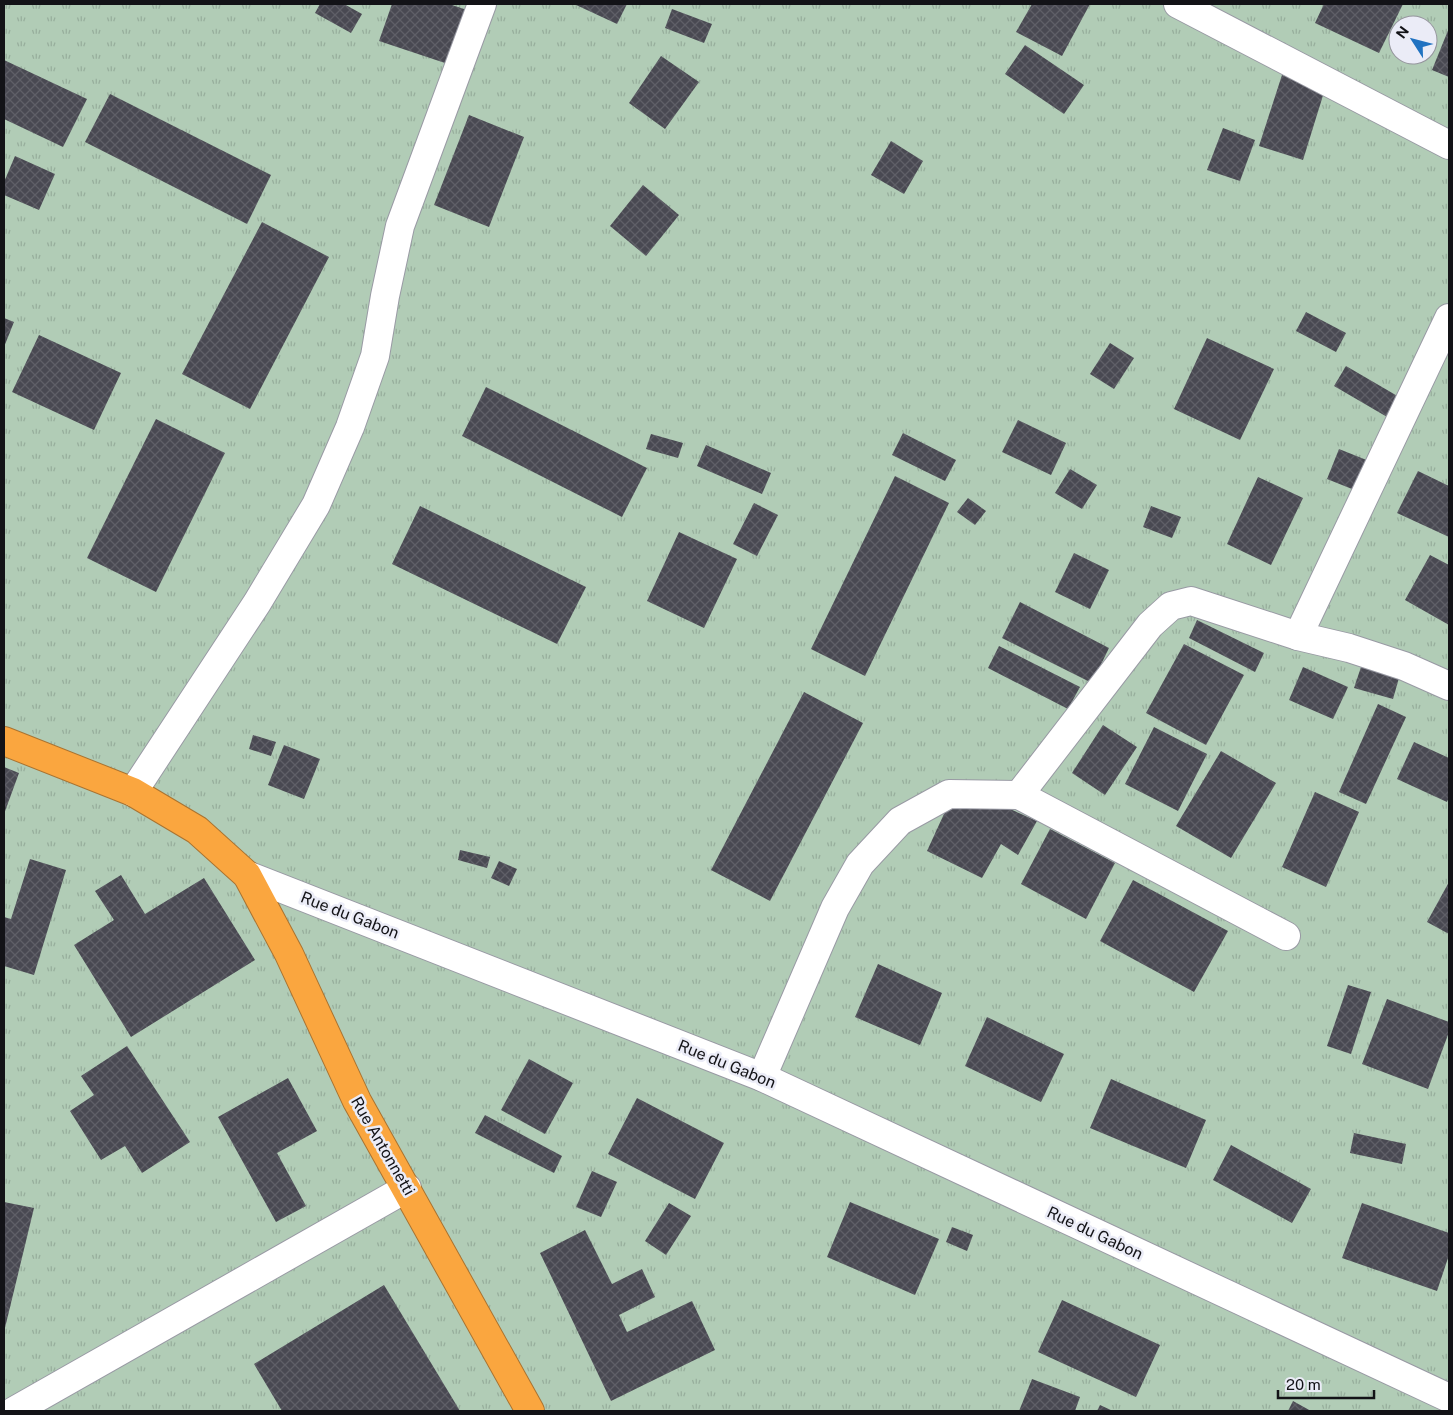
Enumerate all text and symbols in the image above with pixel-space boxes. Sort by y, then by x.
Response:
north arrow [1388,15,1438,65]
text: N [1393,23,1412,41]
street label: Rue du Gabon [298,888,402,942]
street label: Rue du Gabon [675,1036,779,1092]
street label: Rue Antonnetti [347,1093,419,1199]
street label: Rue du Gabon [1044,1202,1146,1264]
scale bar [1278,1368,1374,1400]
text: 20 m [1286,1376,1321,1393]

